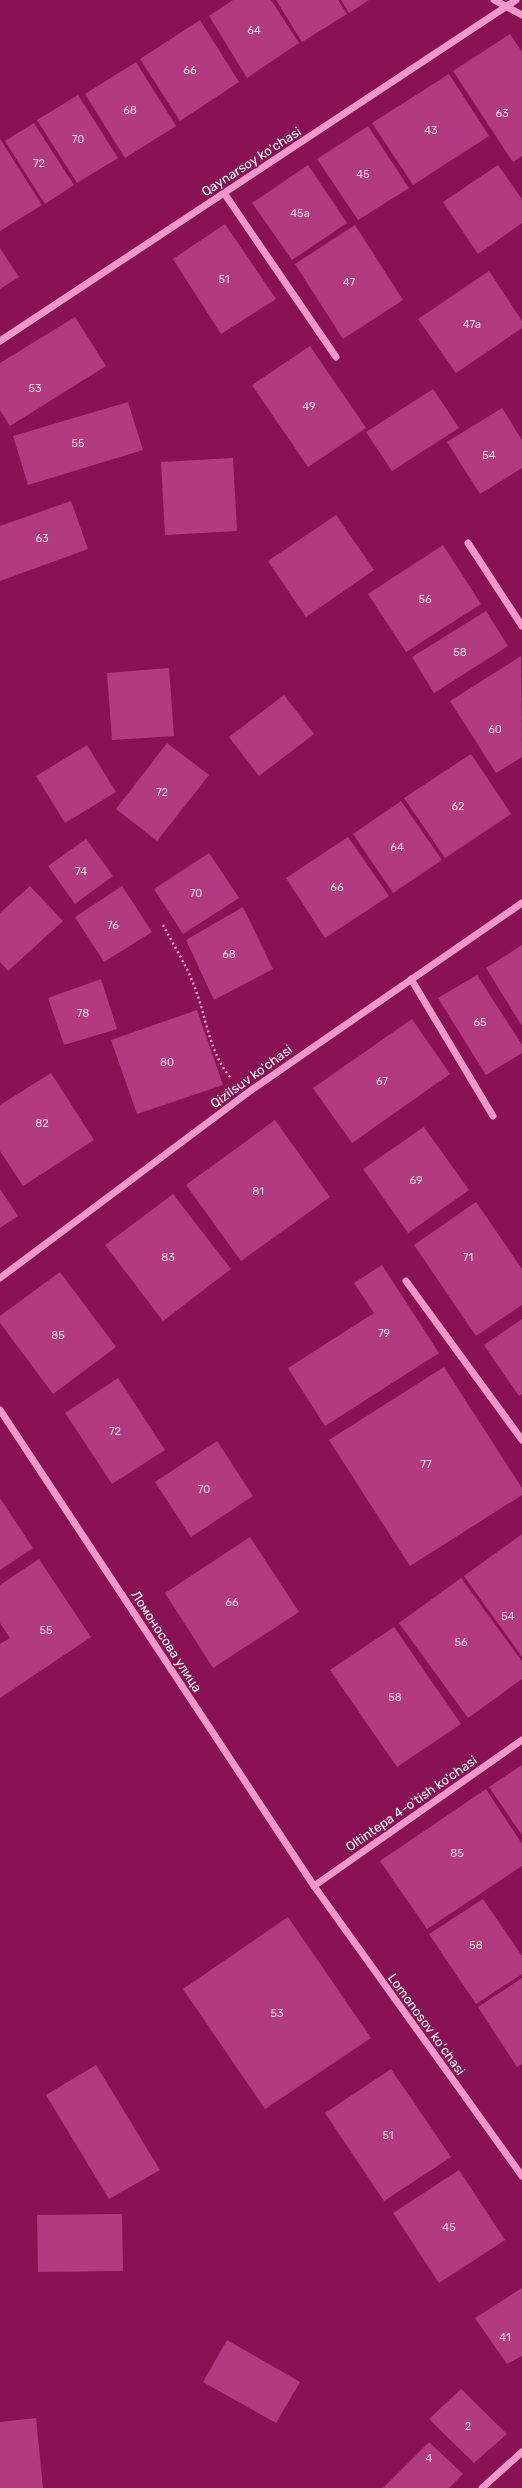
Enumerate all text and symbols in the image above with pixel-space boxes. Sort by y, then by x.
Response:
house number: 64 [247,24,261,37]
house number: 66 [183,64,197,77]
house number: 68 [123,104,137,117]
house number: 63 [495,107,509,120]
street label: Qaynarsoy koʻchasi [199,124,304,199]
house number: 43 [424,124,438,137]
house number: 70 [72,133,84,146]
house number: 72 [33,157,45,170]
house number: 45 [356,168,370,181]
house number: 45a [290,207,310,220]
house number: 51 [218,273,230,286]
house number: 47 [343,276,355,289]
house number: 47a [463,318,481,331]
house number: 53 [28,382,42,395]
house number: 49 [302,400,316,413]
house number: 55 [71,437,85,450]
house number: 54 [482,449,496,462]
house number: 63 [35,532,49,545]
house number: 56 [418,593,432,606]
house number: 58 [453,646,467,659]
house number: 60 [488,723,502,736]
house number: 72 [156,786,168,799]
house number: 62 [451,800,465,813]
house number: 64 [390,841,404,854]
house number: 74 [75,865,87,878]
house number: 66 [330,881,344,894]
house number: 70 [190,887,202,900]
house number: 76 [107,919,119,932]
house number: 68 [222,948,236,961]
house number: 78 [77,1007,89,1020]
house number: 65 [473,1016,487,1029]
street label: Qizilsuv ko'chasi [208,1042,295,1111]
house number: 80 [160,1056,174,1069]
house number: 67 [376,1075,388,1088]
house number: 82 [35,1117,49,1130]
house number: 69 [409,1174,423,1187]
house number: 81 [252,1185,264,1198]
house number: 83 [161,1251,175,1264]
house number: 71 [463,1251,473,1264]
house number: 79 [378,1327,390,1340]
house number: 85 [51,1329,65,1342]
house number: 72 [109,1425,121,1438]
house number: 77 [420,1458,432,1471]
house number: 70 [198,1483,210,1496]
street label: Ломоносова улица [128,1588,205,1695]
house number: 66 [225,1596,239,1609]
house number: 54 [501,1610,515,1623]
house number: 55 [39,1624,53,1637]
house number: 56 [454,1636,468,1649]
house number: 58 [388,1691,402,1704]
street label: Oltintepa 4-o'tish ko'chasi [343,1752,480,1854]
house number: 85 [450,1847,464,1860]
house number: 58 [469,1939,483,1952]
street label: Lomonosov koʻchasi [385,1971,468,2078]
house number: 53 [270,2007,284,2020]
house number: 51 [382,2129,394,2142]
house number: 45 [442,2221,456,2234]
house number: 41 [499,2331,511,2344]
house number: 2 [465,2420,471,2433]
house number: 4 [426,2452,433,2465]

